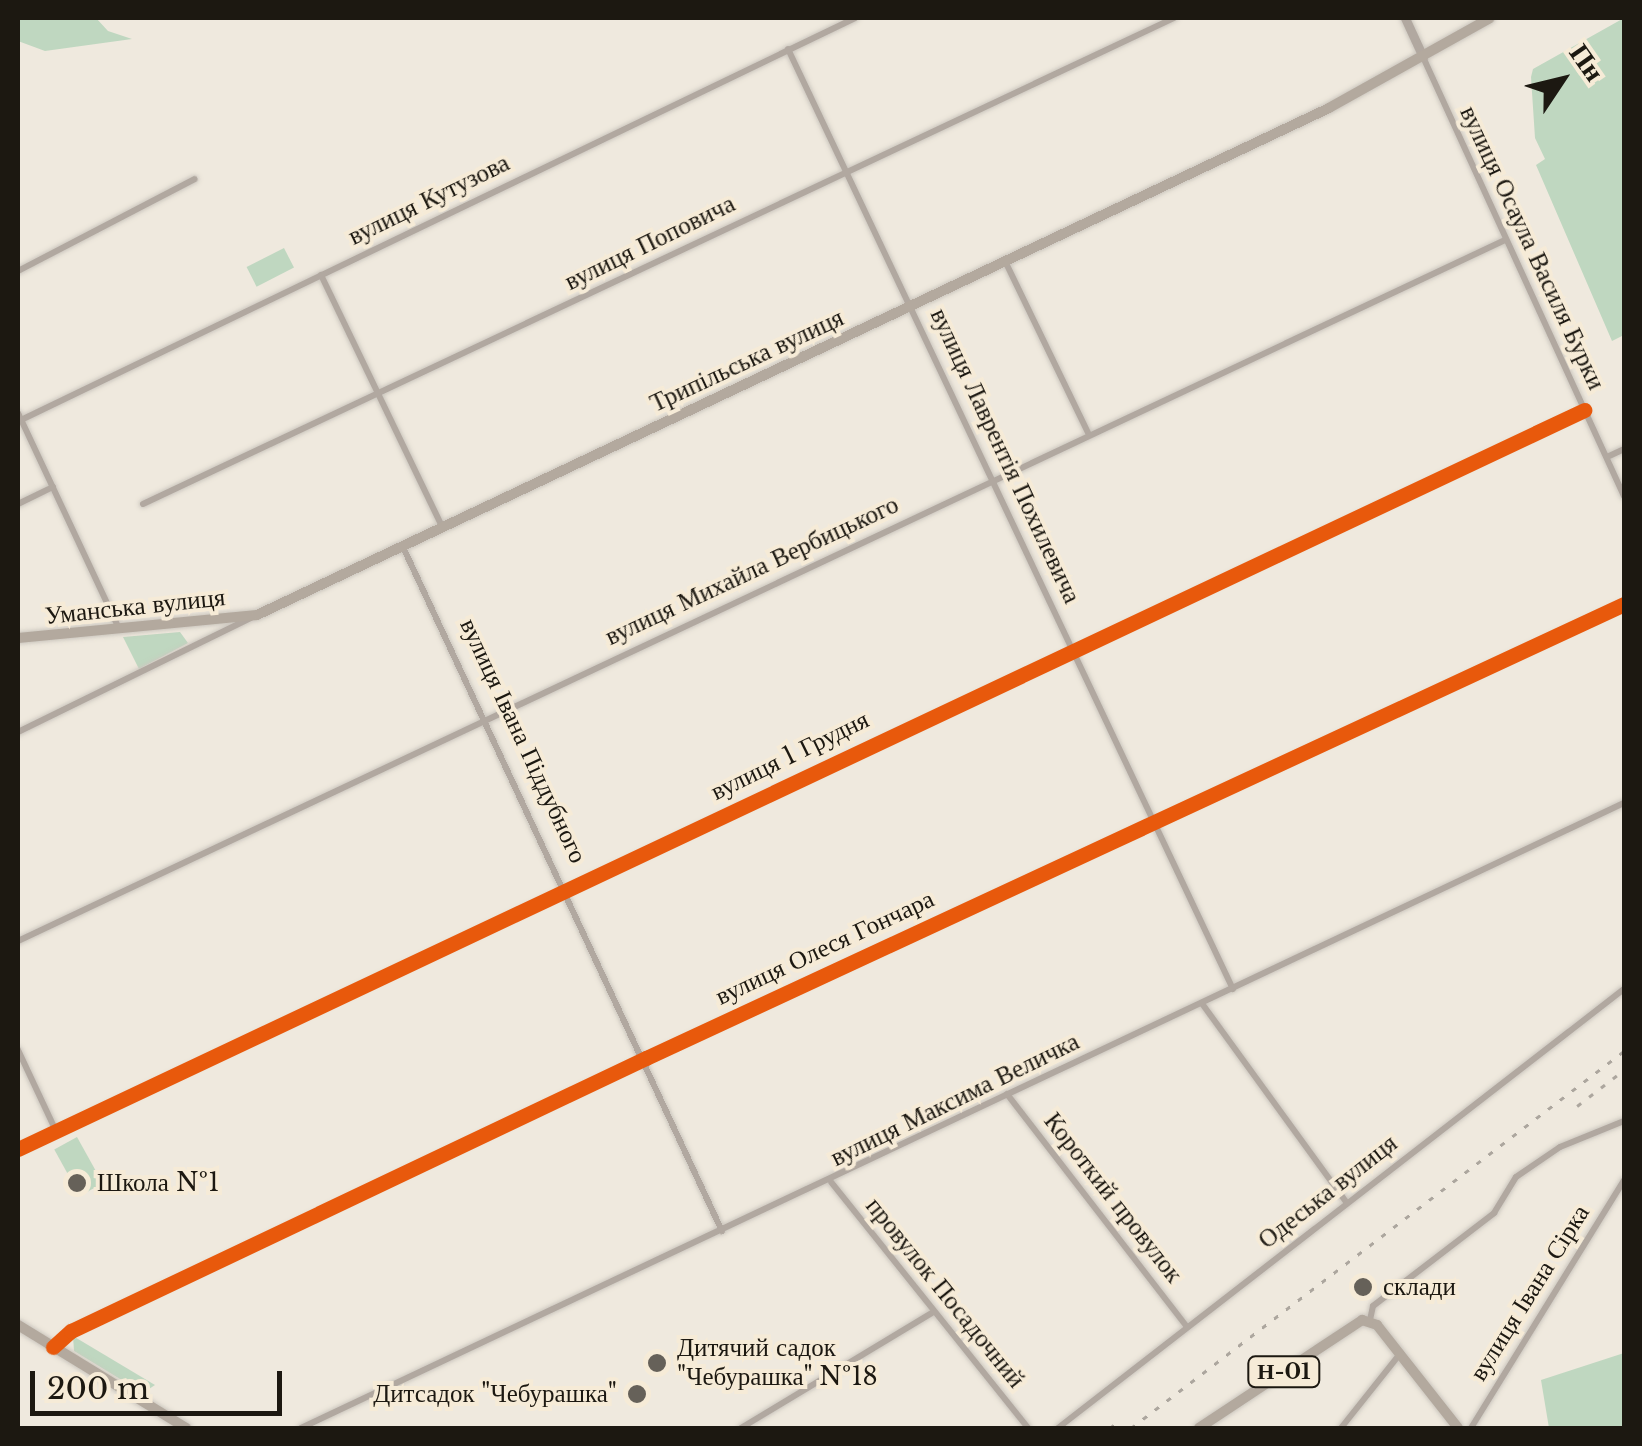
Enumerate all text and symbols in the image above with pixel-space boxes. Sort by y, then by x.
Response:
north arrow [1512,30,1612,130]
text: Пн [1562,37,1612,88]
street label: вулиця Осаула Василя Бурки [1453,101,1611,395]
street label: вулиця Кутузова [344,148,514,252]
street label: вулиця Поповича [560,189,740,297]
street label: Трипільська вулиця [645,303,849,419]
street label: вулиця Лаврентія Похилевича [923,304,1087,608]
street label: вулиця Михайла Вербицького [601,490,903,652]
street label: Уманська вулиця [43,583,227,631]
street label: вулиця Івана Піддубного [453,614,593,868]
street label: вулиця 1 Грудня [706,705,874,807]
street label: вулиця Олеся Гончара [711,884,939,1012]
street label: вулиця Максима Величка [826,1027,1084,1173]
street label: Короткий провулок [1037,1107,1189,1289]
street label: Одеська вулиця [1253,1129,1403,1255]
place label: Школа №1 [97,1168,219,1198]
marker: Школа №1 [66,1172,88,1194]
street label: провулок Посадочний [859,1192,1031,1394]
street label: вулиця Івана Сірка [1464,1199,1596,1387]
place label: склади [1383,1272,1456,1302]
marker: склади [1352,1276,1374,1298]
place label: Дитячий садок "Чебурашка" №18 [677,1334,878,1393]
scale bar [35,1351,288,1413]
marker: Дитячий садок "Чебурашка" №18 [646,1352,668,1374]
road number: Н-01 [1246,1355,1322,1389]
text: 200 m [47,1370,149,1407]
place label: Дитсадок "Чебурашка" [373,1379,617,1409]
marker: Дитсадок "Чебурашка" [626,1383,648,1405]

